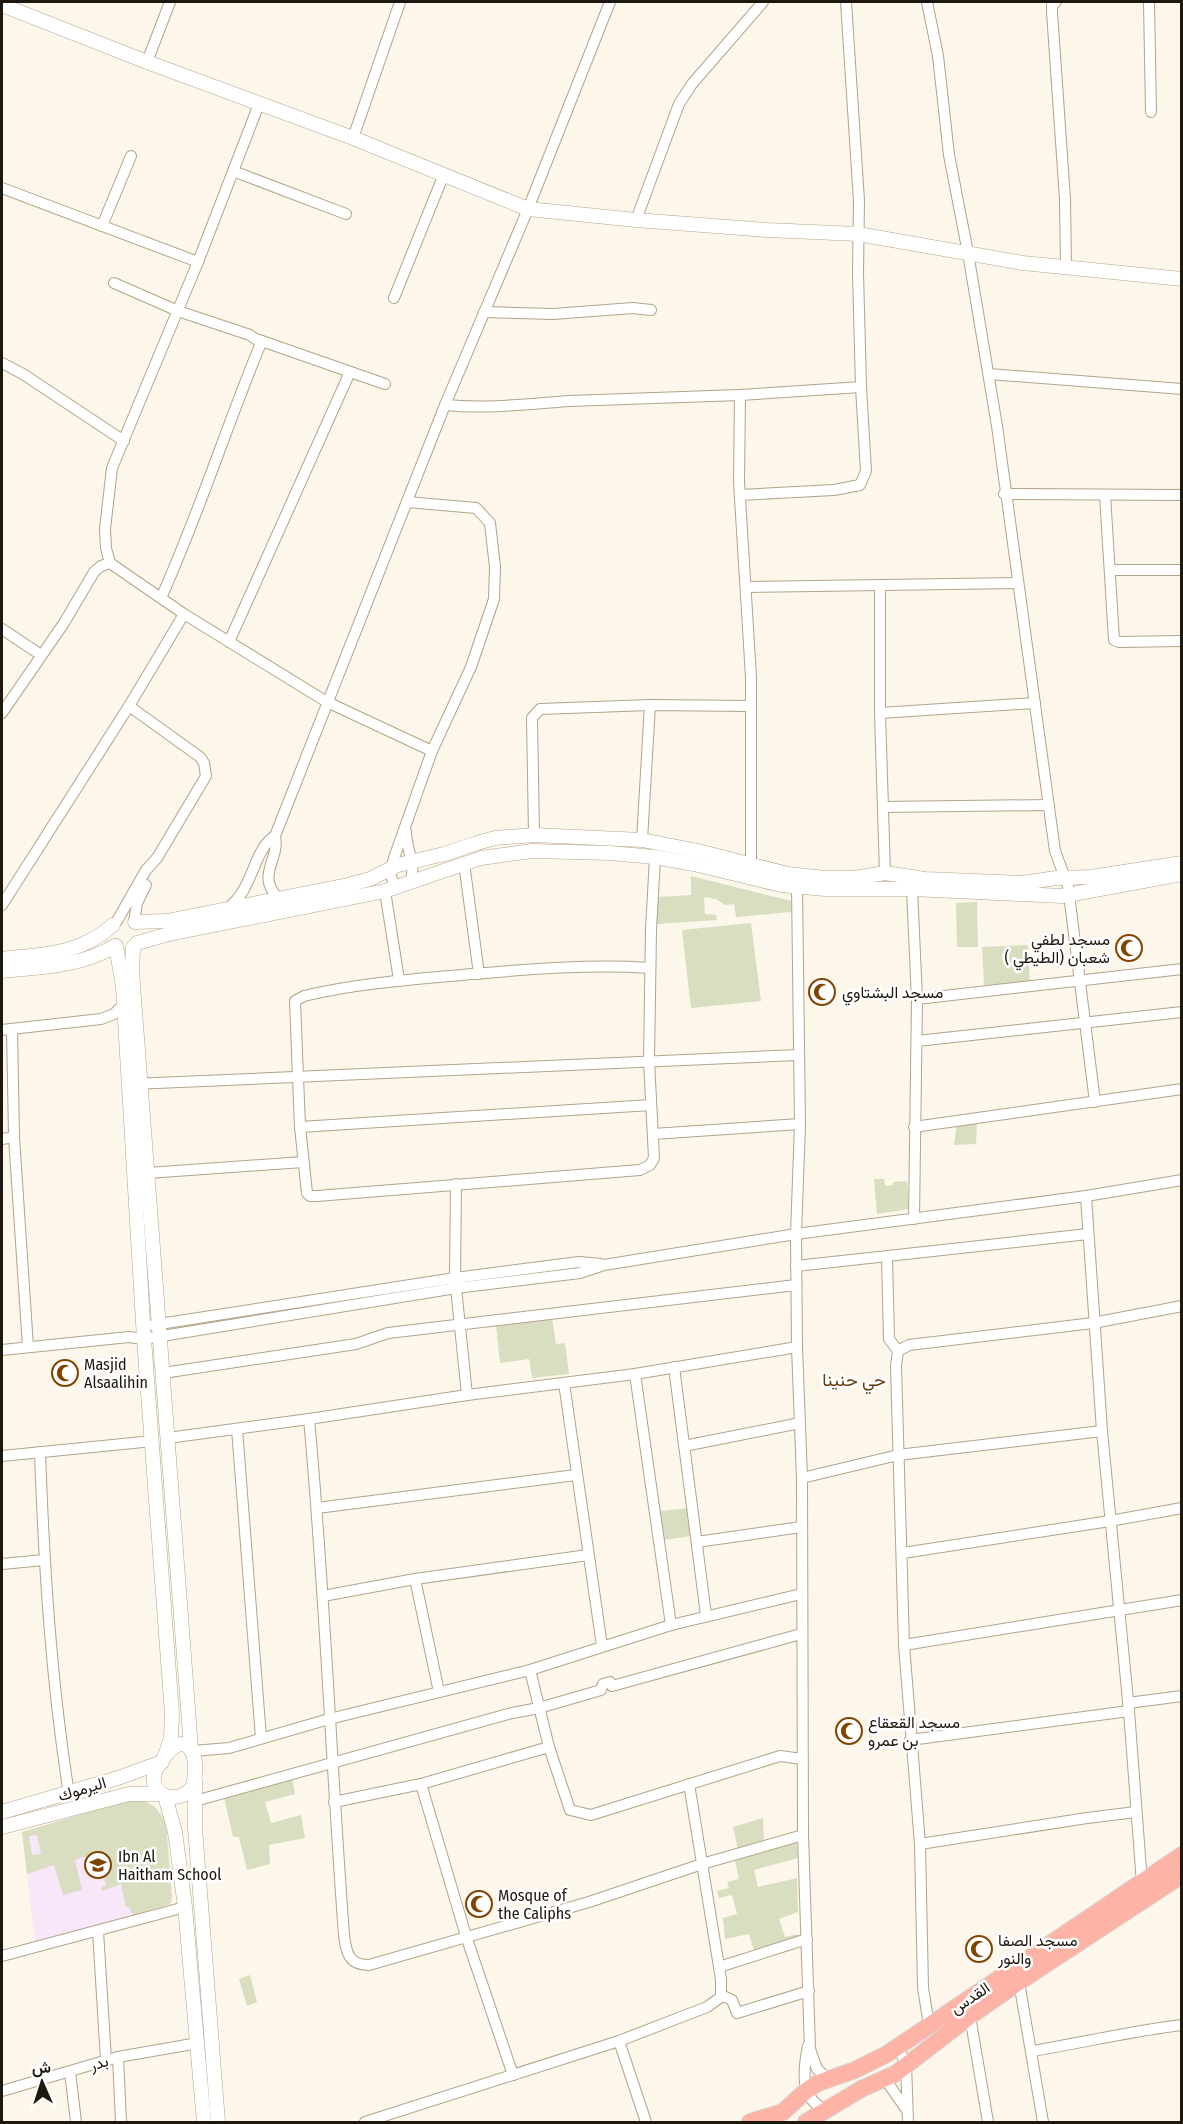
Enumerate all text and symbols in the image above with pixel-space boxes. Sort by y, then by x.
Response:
place label: مسجد لطفي شعبان (الطيطي ) [1005,930,1110,971]
mosque icon: مسجد لطفي شعبان (الطيطي ) [1114,933,1144,963]
mosque icon: مسجد البشتاوي [807,977,837,1007]
place label: مسجد البشتاوي [842,983,943,1006]
place label: Masjid Alsaalihin [84,1355,148,1392]
mosque icon: Masjid Alsaalihin [50,1358,80,1388]
district label: حي حنينا [822,1369,886,1395]
place label: مسجد القعقاع بن عمرو [868,1713,960,1751]
mosque icon: مسجد القعقاع بن عمرو [834,1716,864,1746]
street label: اليرموك [56,1773,109,1806]
place label: Ibn Al Haitham School [118,1847,221,1884]
school or university icon: Ibn Al Haitham School [83,1850,113,1880]
place label: Mosque of the Caliphs [498,1886,571,1923]
mosque icon: Mosque of the Caliphs [464,1889,494,1919]
place label: مسجد الصفا والنور [997,1931,1077,1969]
mosque icon: مسجد الصفا والنور [964,1934,994,1964]
street label: القدس [947,1978,994,2019]
street label: بدر [86,2051,111,2076]
north arrow [12,2052,72,2112]
text: ش [31,2058,51,2078]

